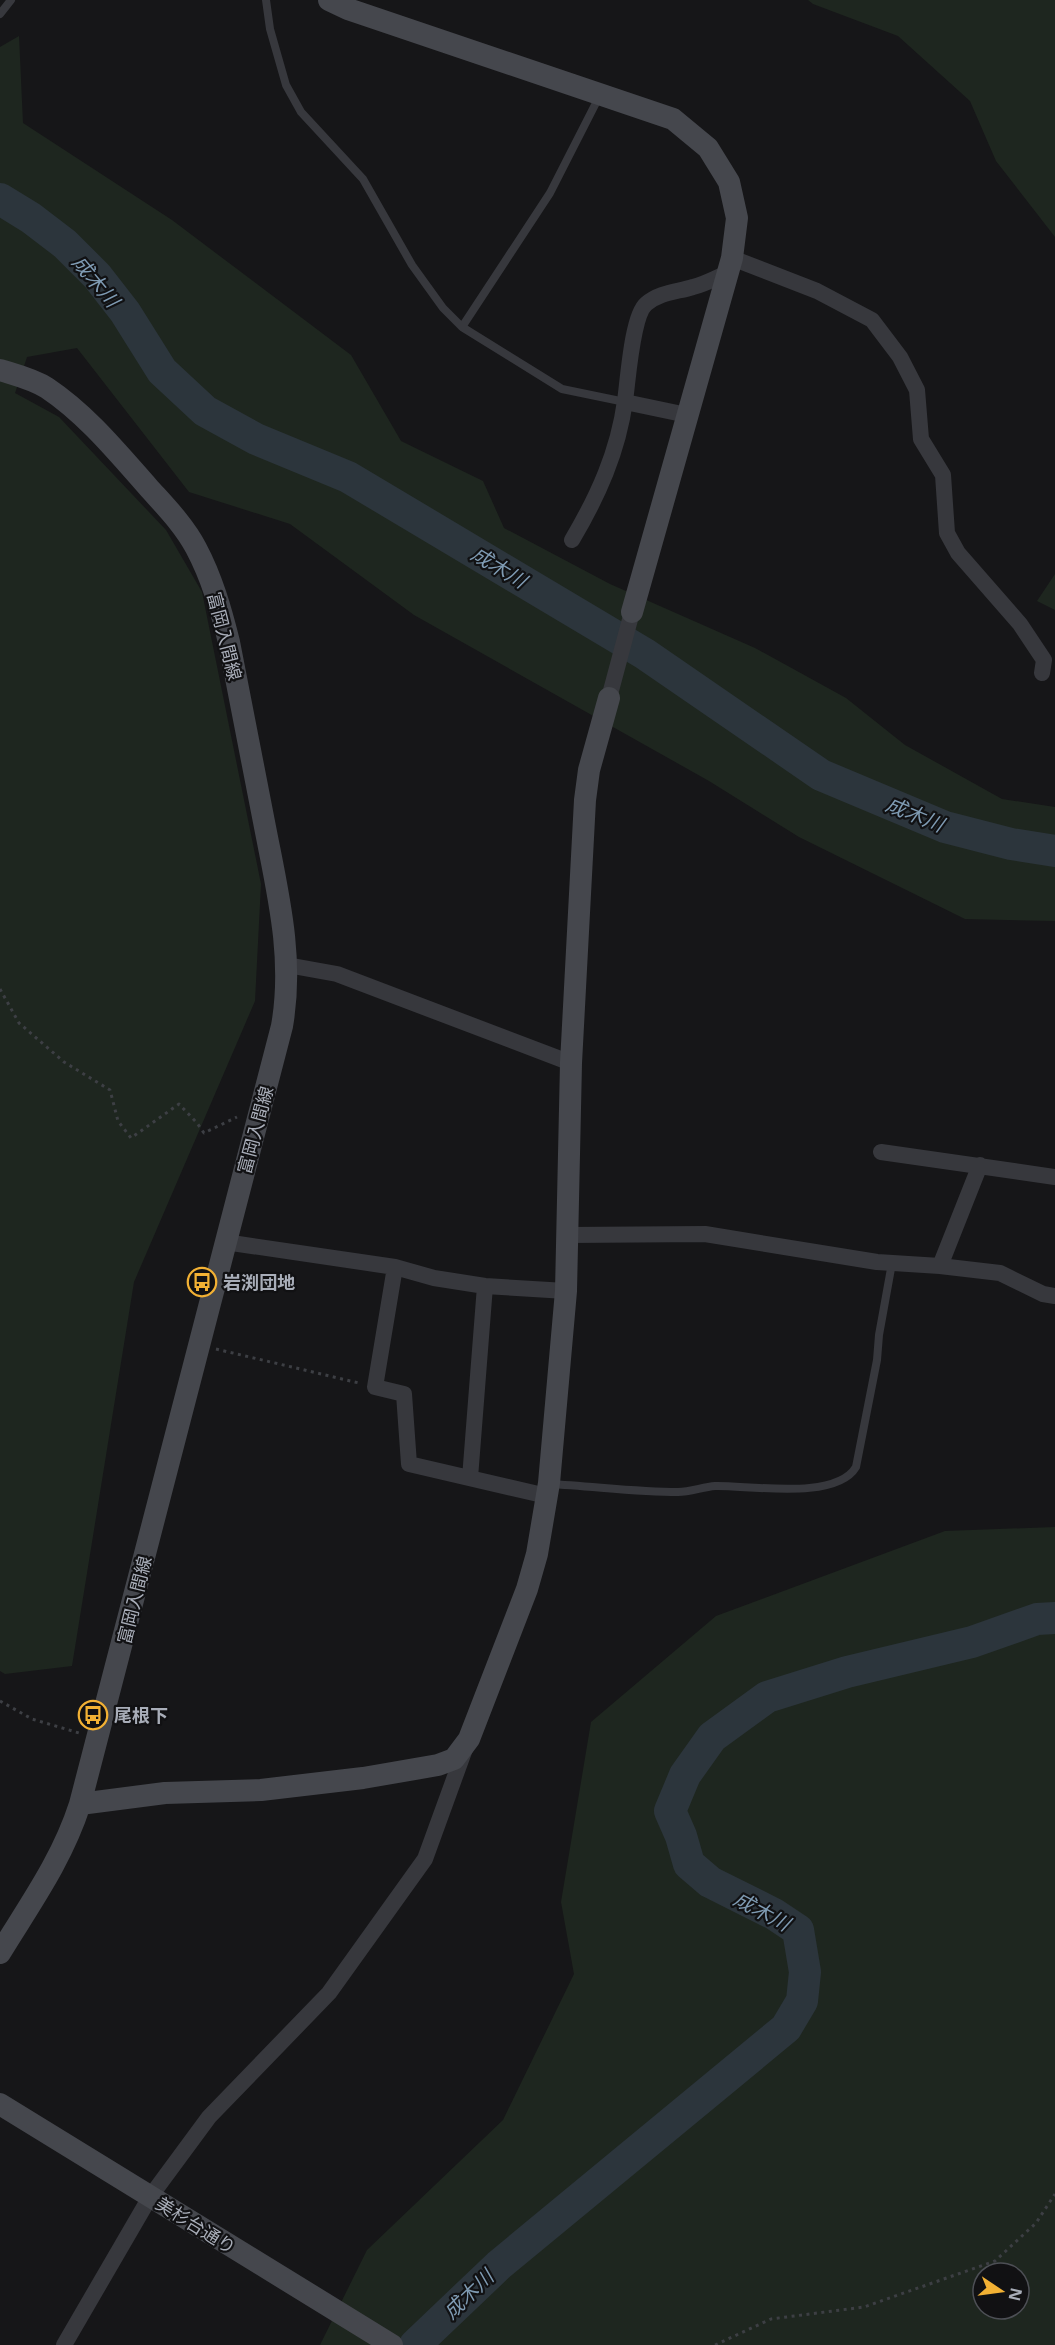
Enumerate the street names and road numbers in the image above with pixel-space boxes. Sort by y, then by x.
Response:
street label: 富岡入間線 [202,589,248,683]
street label: 富岡入間線 [232,1083,278,1177]
street label: 富岡入間線 [111,1553,157,1647]
street label: 美杉台通り [151,2191,241,2259]

